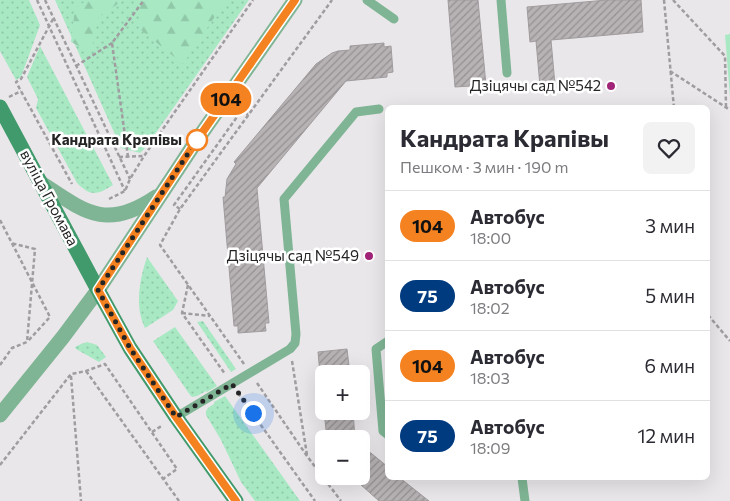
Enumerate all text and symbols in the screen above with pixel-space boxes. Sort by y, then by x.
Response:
place label: Дзіцячы сад №542 [470,76,601,94]
marker: Дзіцячы сад №542 [605,80,617,92]
line badge: 104 [197,83,255,115]
text: 104 [210,88,242,110]
button: heart [643,122,695,174]
text: Кандрата Крапівы [400,123,609,152]
marker: Кандрата Крапівы [186,129,208,151]
place label: Кандрата Крапівы [51,130,182,148]
street label: вуліца Громава [17,146,83,249]
text: Пешком · 3 мин · 190 m [400,157,568,176]
text: Автобус [470,205,545,228]
text: 3 мин [645,214,695,237]
text: 104 [412,215,443,237]
text: 18:00 [470,228,511,247]
place label: Дзіцячы сад №549 [227,246,359,264]
marker: Дзіцячы сад №549 [363,250,375,262]
text: Автобус [470,275,545,298]
text: 5 мин [645,284,695,307]
text: 75 [417,285,438,307]
text: 18:02 [470,298,510,317]
text: Автобус [470,345,545,368]
text: 6 мин [645,354,695,377]
text: 104 [412,355,443,377]
map controls [315,365,370,485]
button: + [315,365,370,420]
text: 18:03 [470,368,510,387]
your location [241,401,266,426]
text: Автобус [470,415,545,438]
text: 12 мин [637,424,695,447]
text: 75 [417,425,438,447]
button: − [315,430,370,485]
text: 18:09 [470,438,510,457]

